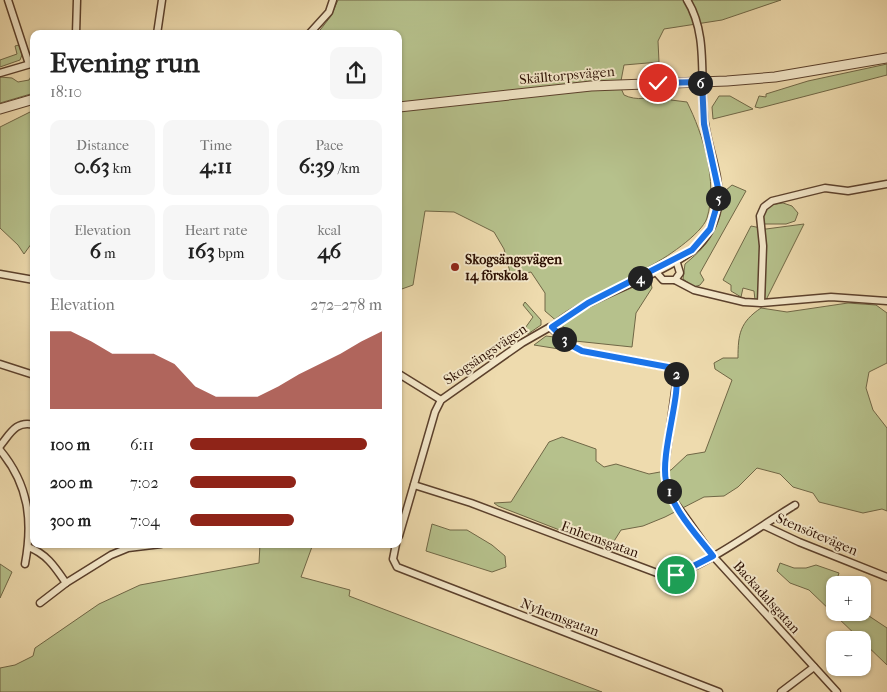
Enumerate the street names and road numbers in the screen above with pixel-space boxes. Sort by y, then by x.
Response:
street label: Skälltorpsvägen [519,63,615,88]
street label: Skogsängsvägen [440,320,530,389]
street label: Stensötevägen [773,510,860,559]
street label: Enhemsgatan [559,517,641,561]
street label: Backadalsgatan [730,557,804,637]
street label: Nyhemsgatan [518,595,602,640]

